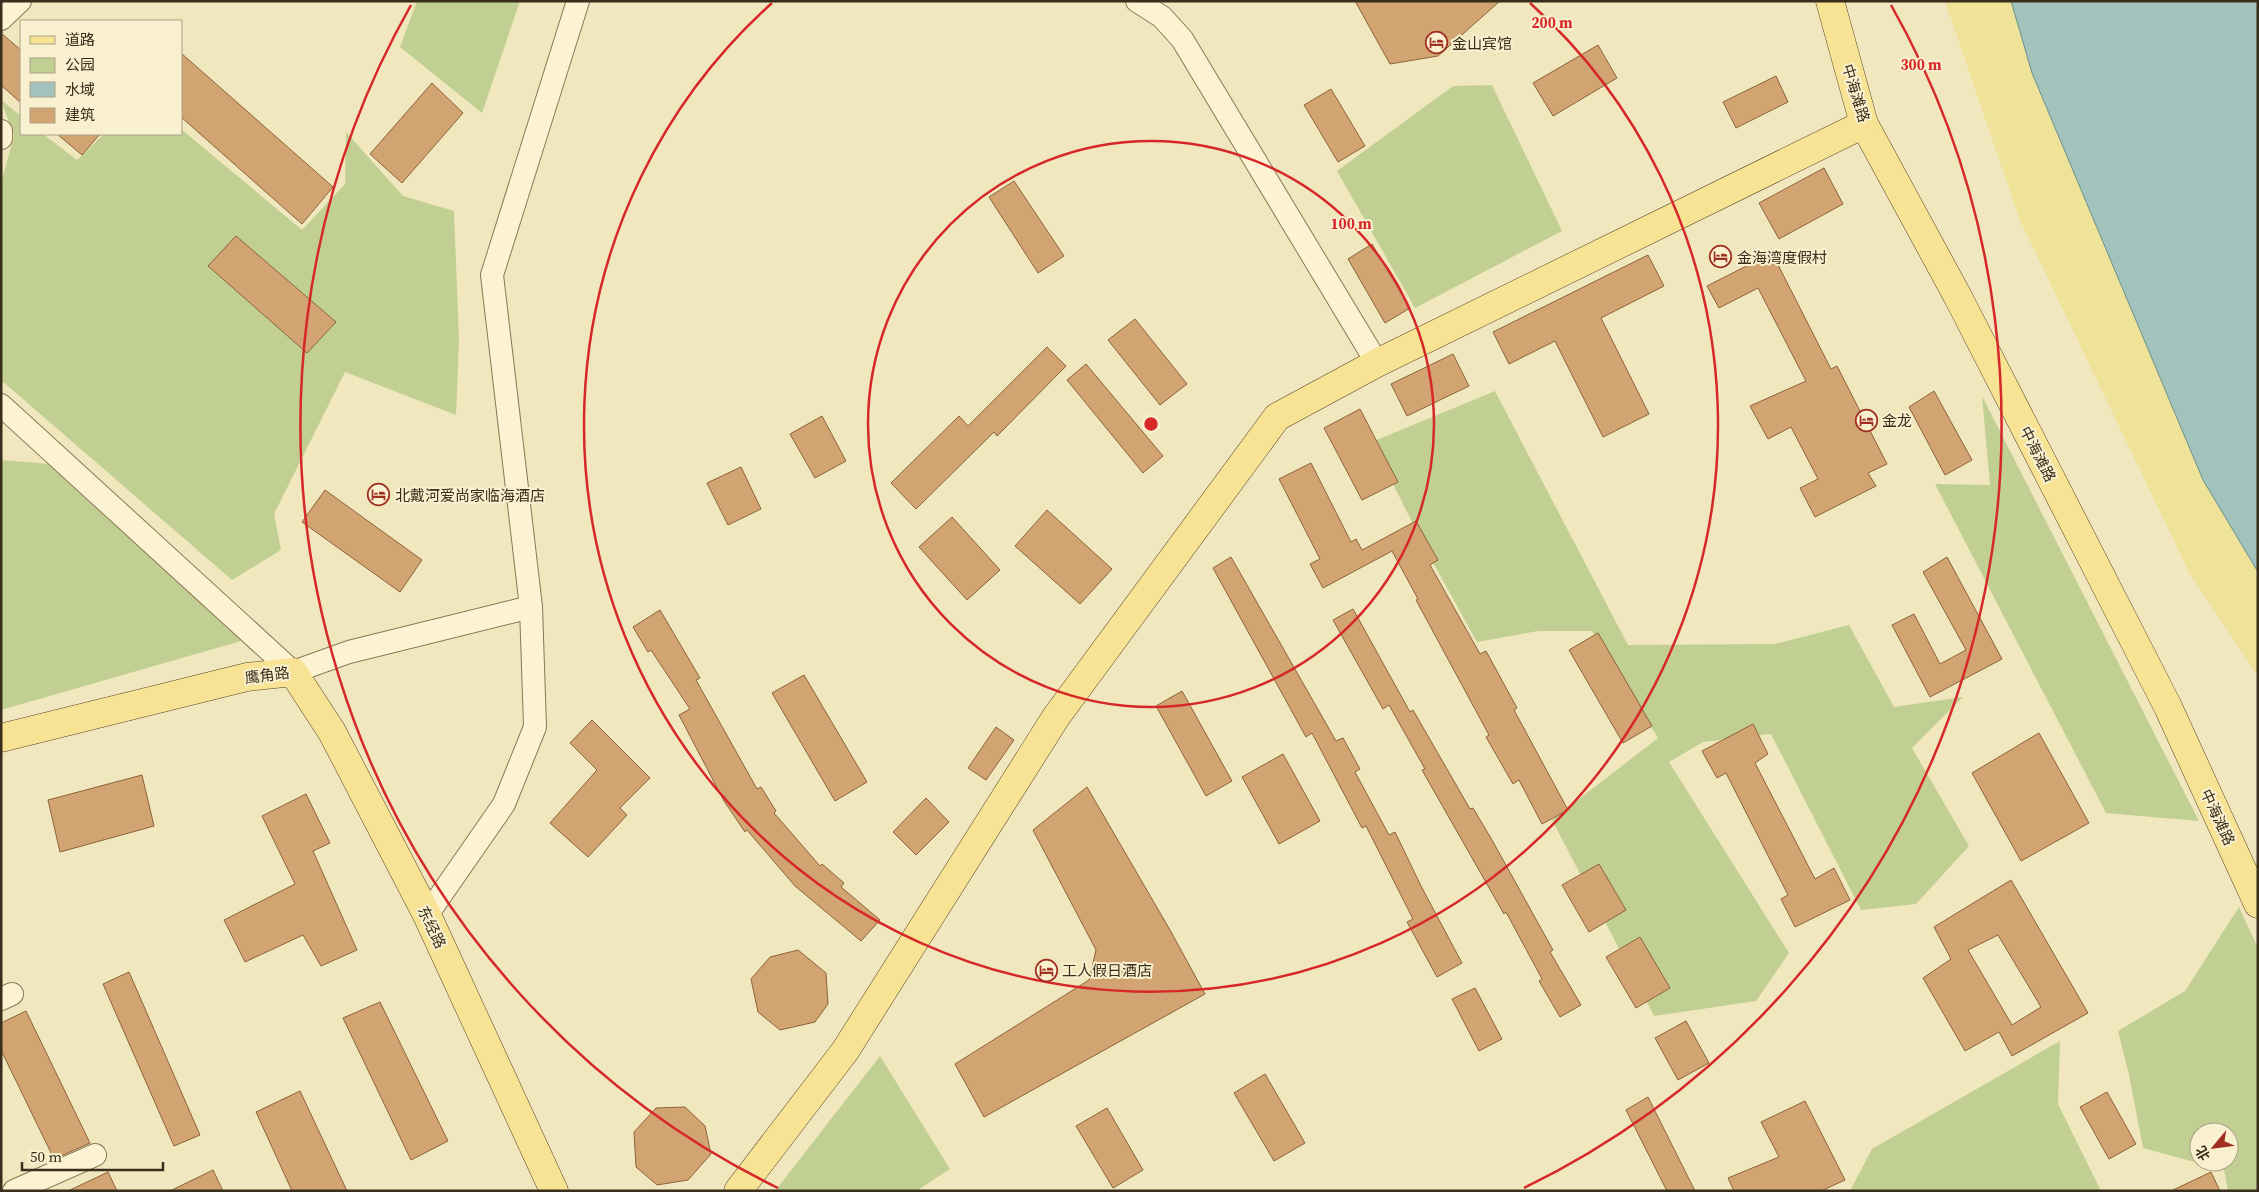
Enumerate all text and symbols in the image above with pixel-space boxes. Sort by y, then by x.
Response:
text: 200 m [1531,12,1573,33]
legend [20,20,182,135]
text: 道路 [65,29,95,50]
hotel icon: 金山宾馆 [1424,31,1448,55]
place label: 金山宾馆 [1452,33,1512,54]
text: 公园 [65,54,95,75]
text: 300 m [1900,54,1942,75]
street label: 中海滩路 [1837,61,1875,125]
text: 水域 [65,79,95,100]
text: 建筑 [65,104,95,125]
text: 100 m [1330,213,1372,234]
hotel icon: 金海湾度假村 [1709,245,1733,269]
place label: 金海湾度假村 [1737,247,1827,268]
hotel icon: 金龙 [1854,408,1878,432]
place label: 金龙 [1882,410,1912,431]
centre of rings [1142,415,1160,433]
street label: 中海滩路 [2015,422,2061,486]
hotel icon: 北戴河爱尚家临海酒店 [367,483,391,507]
place label: 北戴河爱尚家临海酒店 [395,485,545,506]
street label: 鹰角路 [243,661,291,689]
street label: 中海滩路 [2196,785,2240,849]
street label: 东经路 [413,902,451,952]
hotel icon: 工人假日酒店 [1034,958,1058,982]
place label: 工人假日酒店 [1062,960,1152,981]
north arrow [2189,1122,2239,1172]
scale bar [22,1140,164,1172]
text: 北 [2190,1142,2215,1164]
text: 50 m [30,1146,62,1167]

